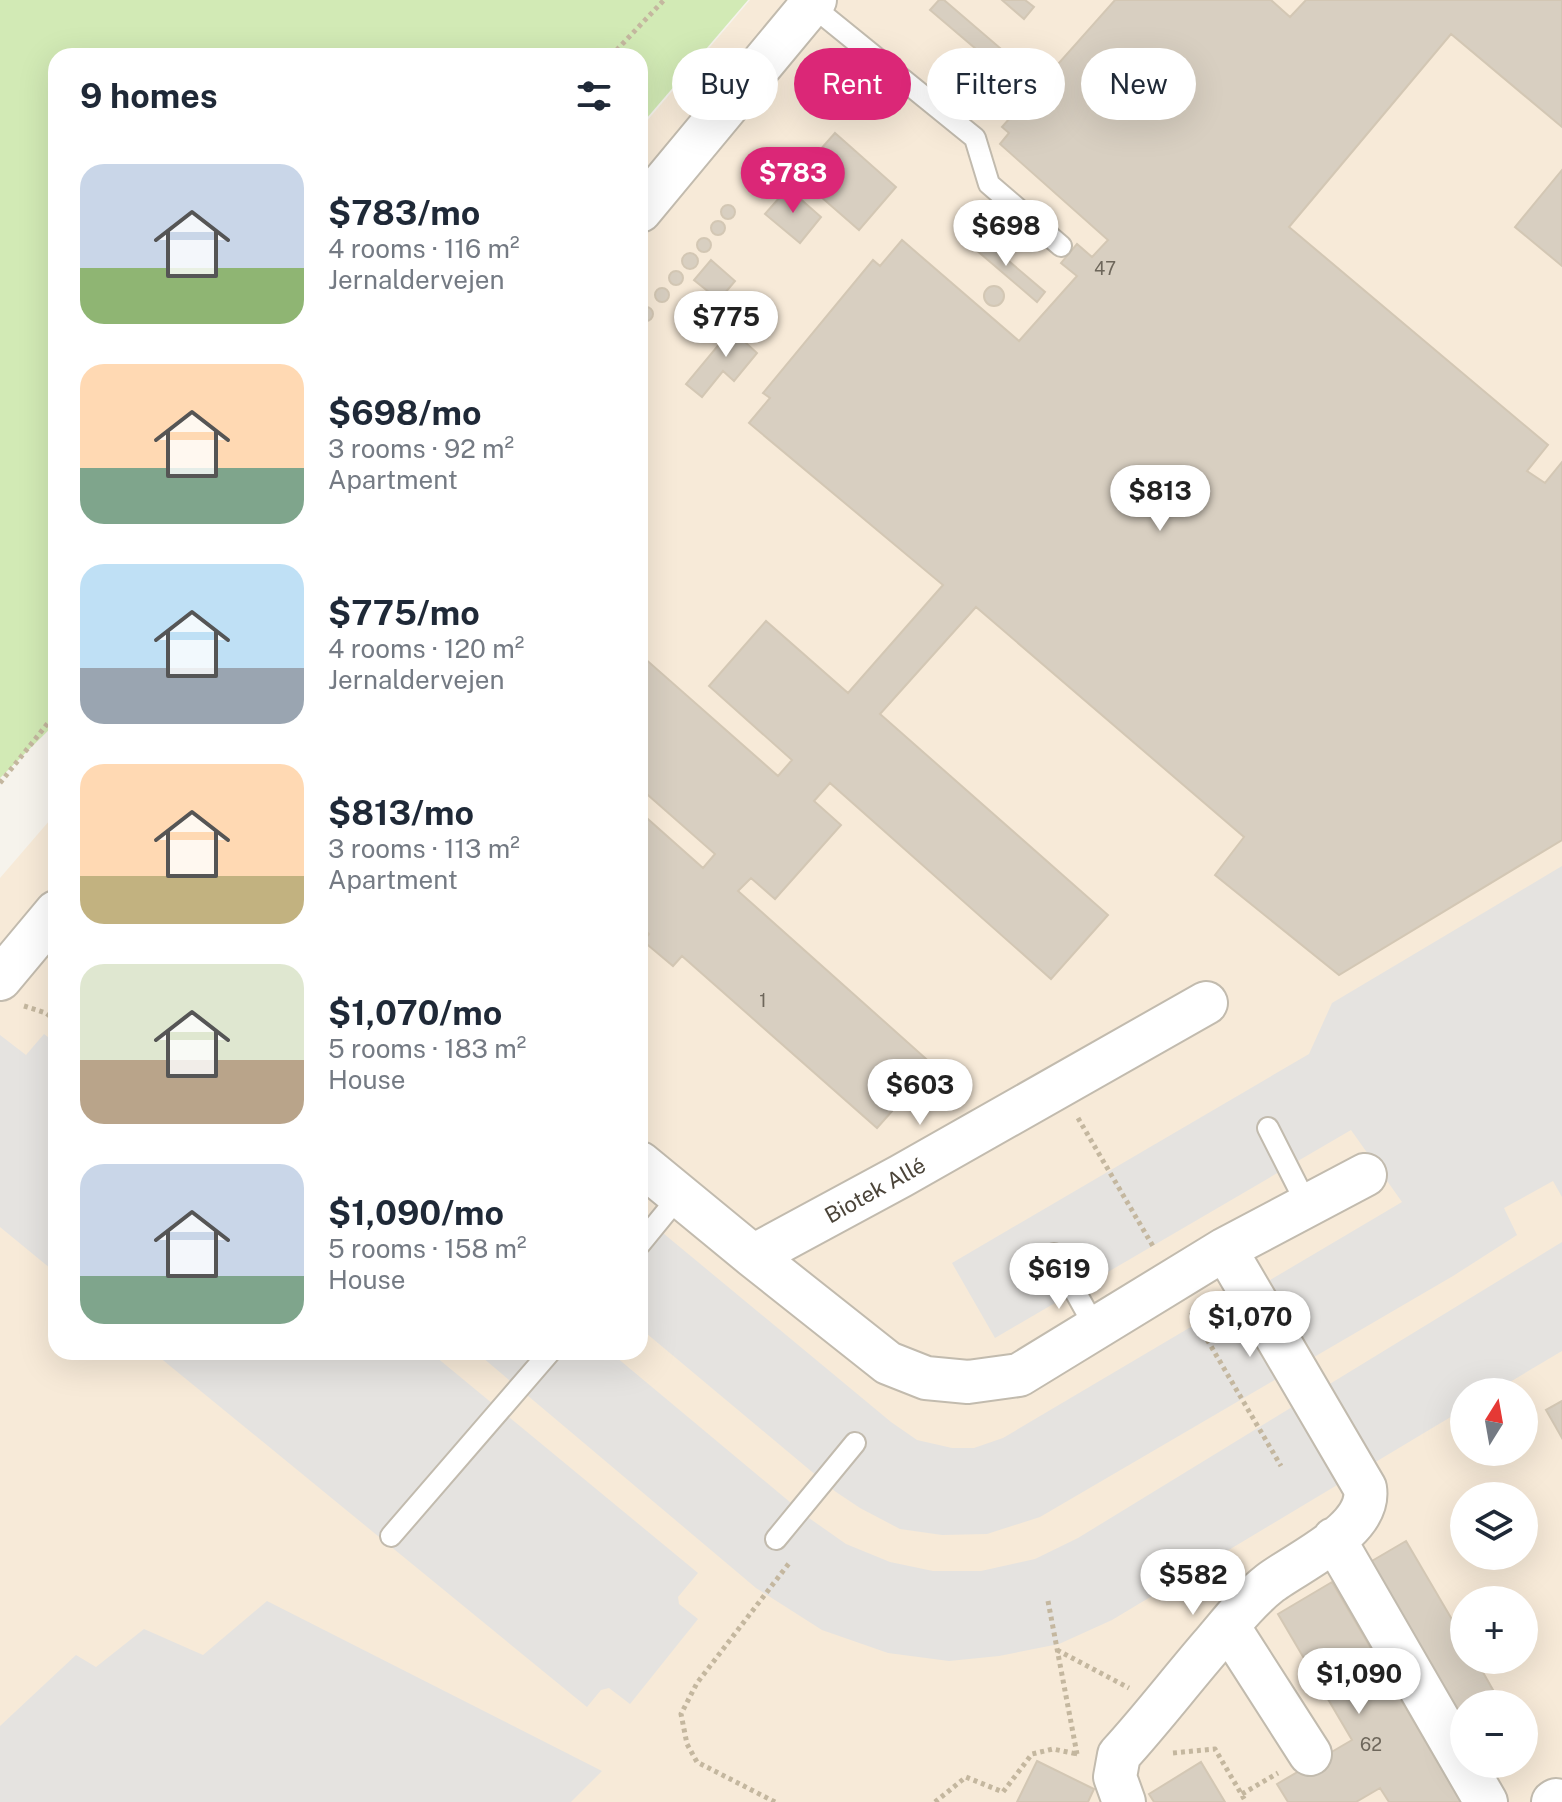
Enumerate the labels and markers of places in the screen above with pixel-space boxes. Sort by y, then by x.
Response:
pin: $783 [746,147,840,215]
pin: $698 [959,200,1053,268]
pin: $775 [679,291,773,359]
pin: $813 [1113,465,1207,533]
pin: $603 [873,1059,967,1127]
pin: $619 [1012,1243,1106,1311]
pin: $1,070 [1185,1291,1315,1359]
pin: $582 [1146,1549,1240,1617]
pin: $1,090 [1294,1648,1424,1716]

